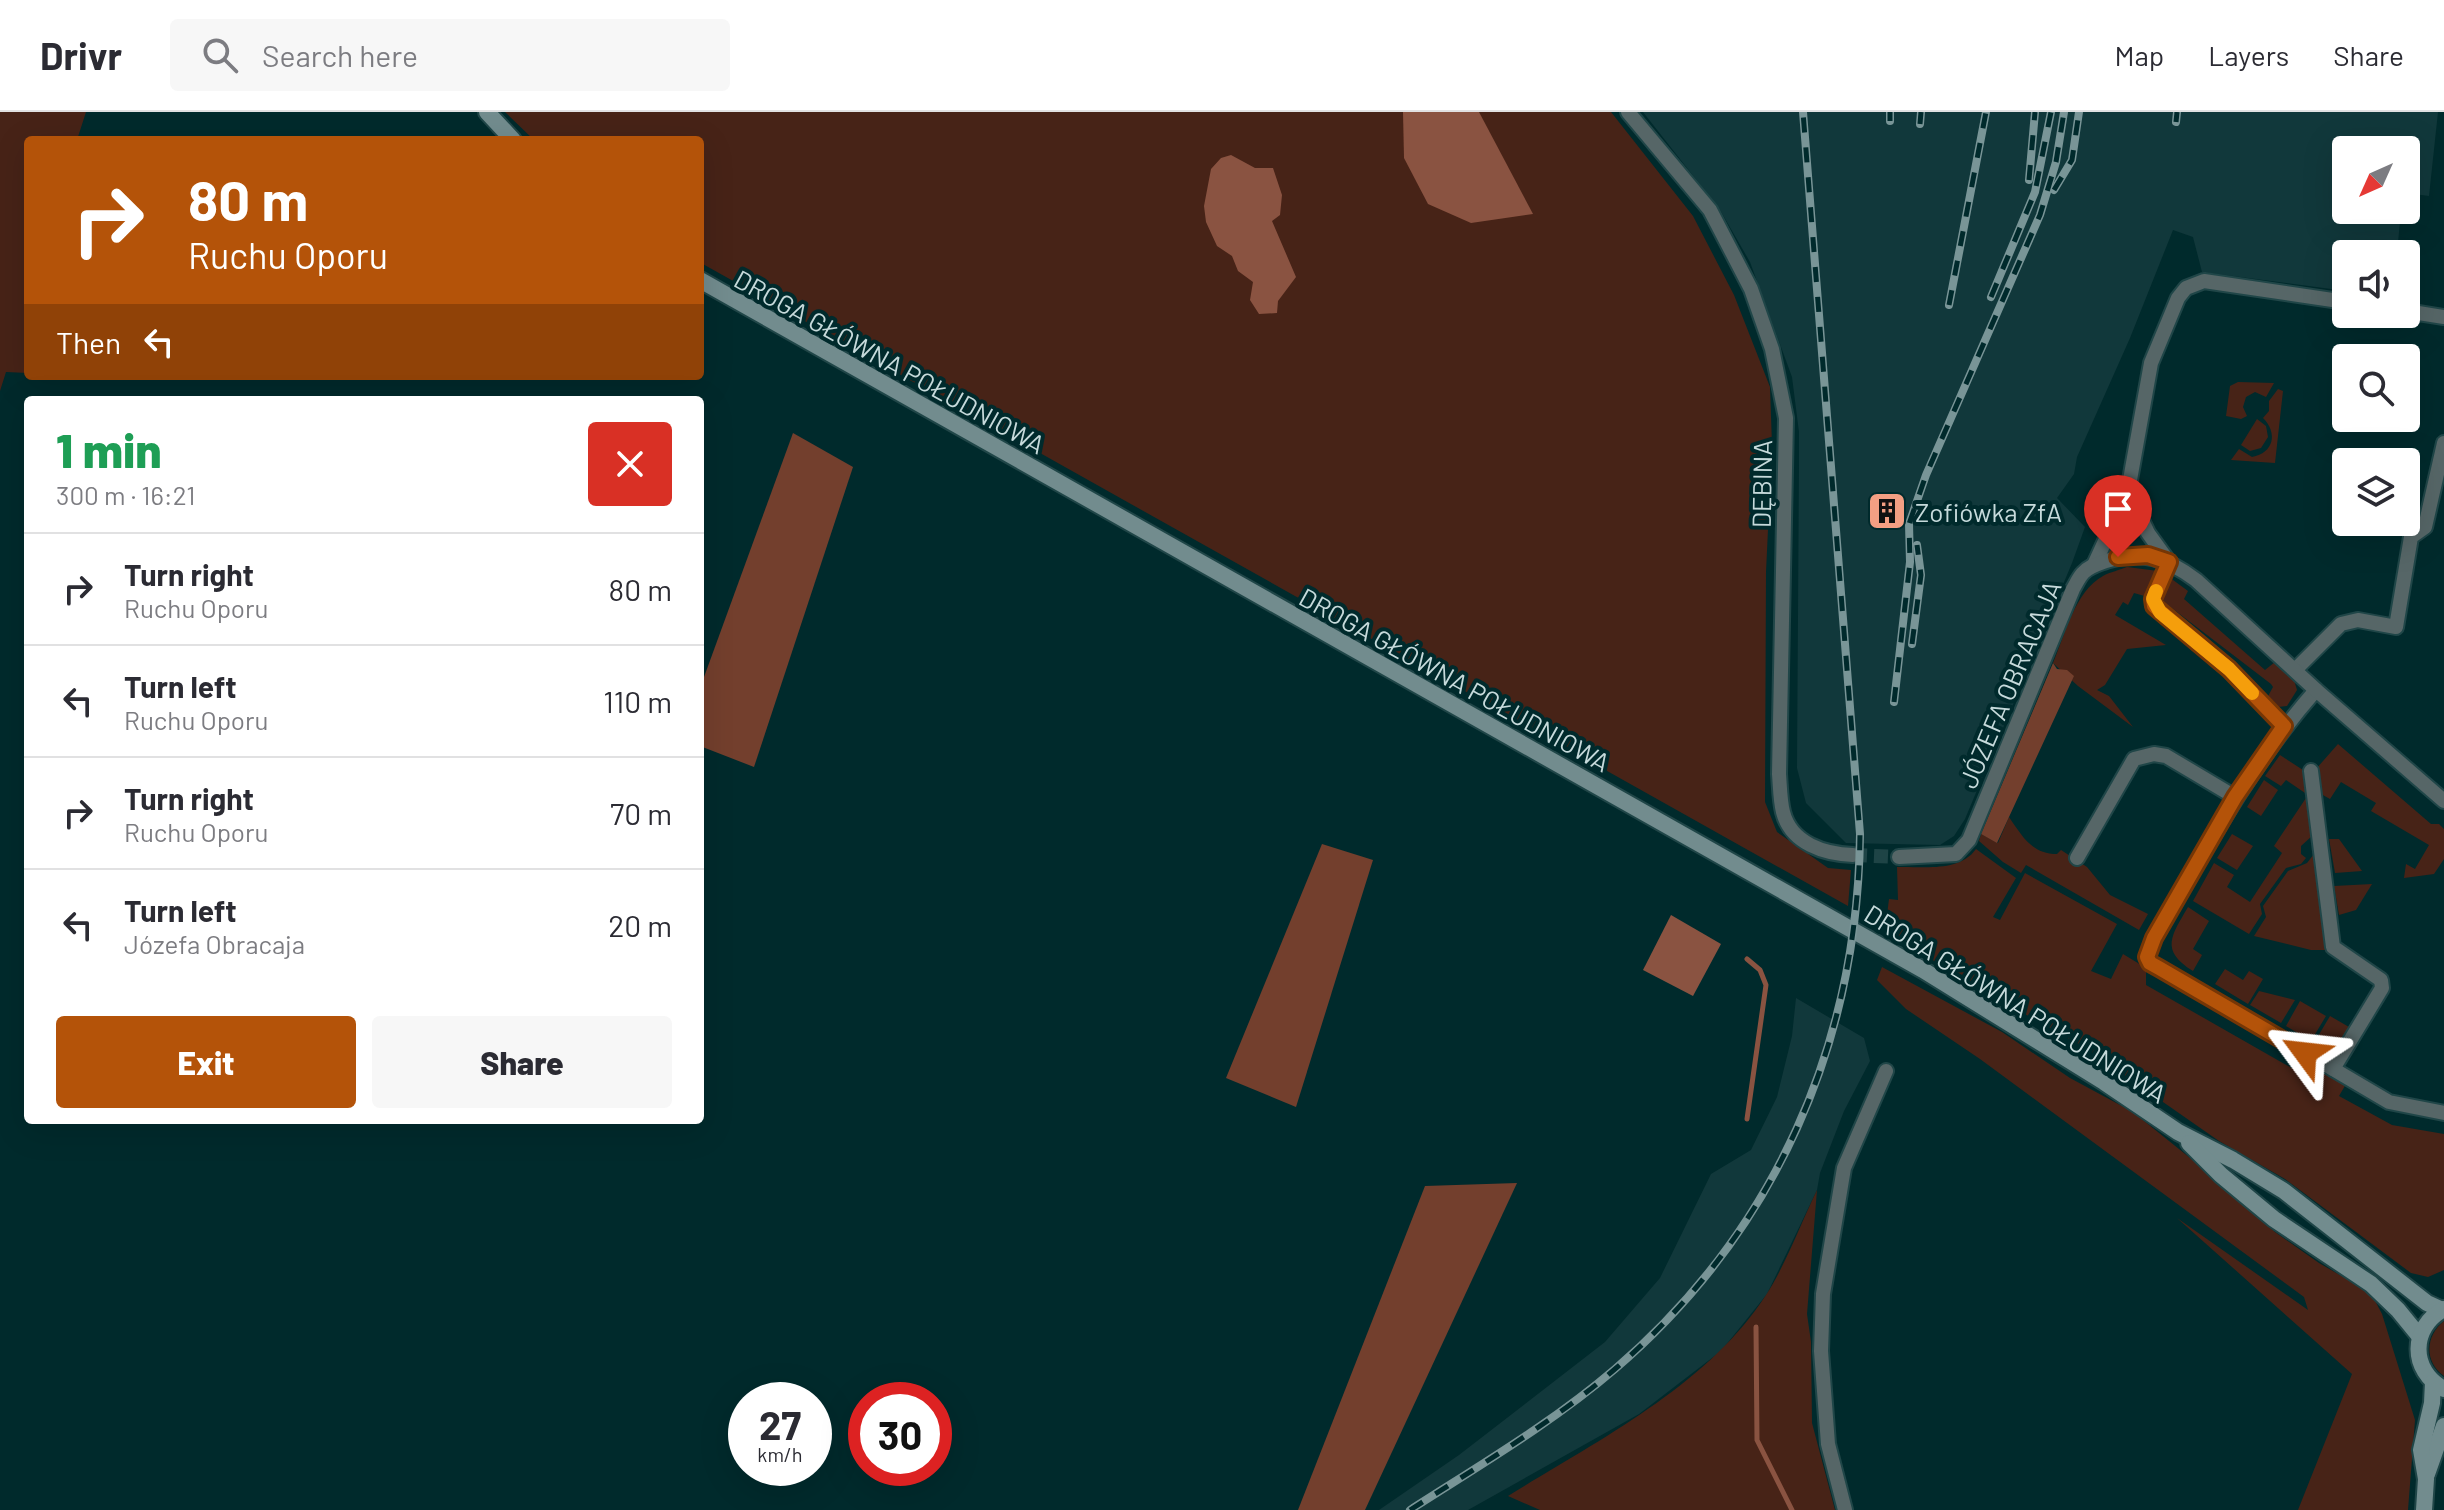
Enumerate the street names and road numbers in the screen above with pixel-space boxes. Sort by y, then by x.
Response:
street label: DROGA GŁÓWNA POŁUDNIOWA [729,263,1051,459]
street label: DĘBINA [1745,440,1777,528]
street label: JÓZEFA OBRACAJA [1951,575,2067,793]
street label: DROGA GŁÓWNA POŁUDNIOWA [1294,581,1616,777]
street label: DROGA GŁÓWNA POŁUDNIOWA [1859,897,2173,1109]

